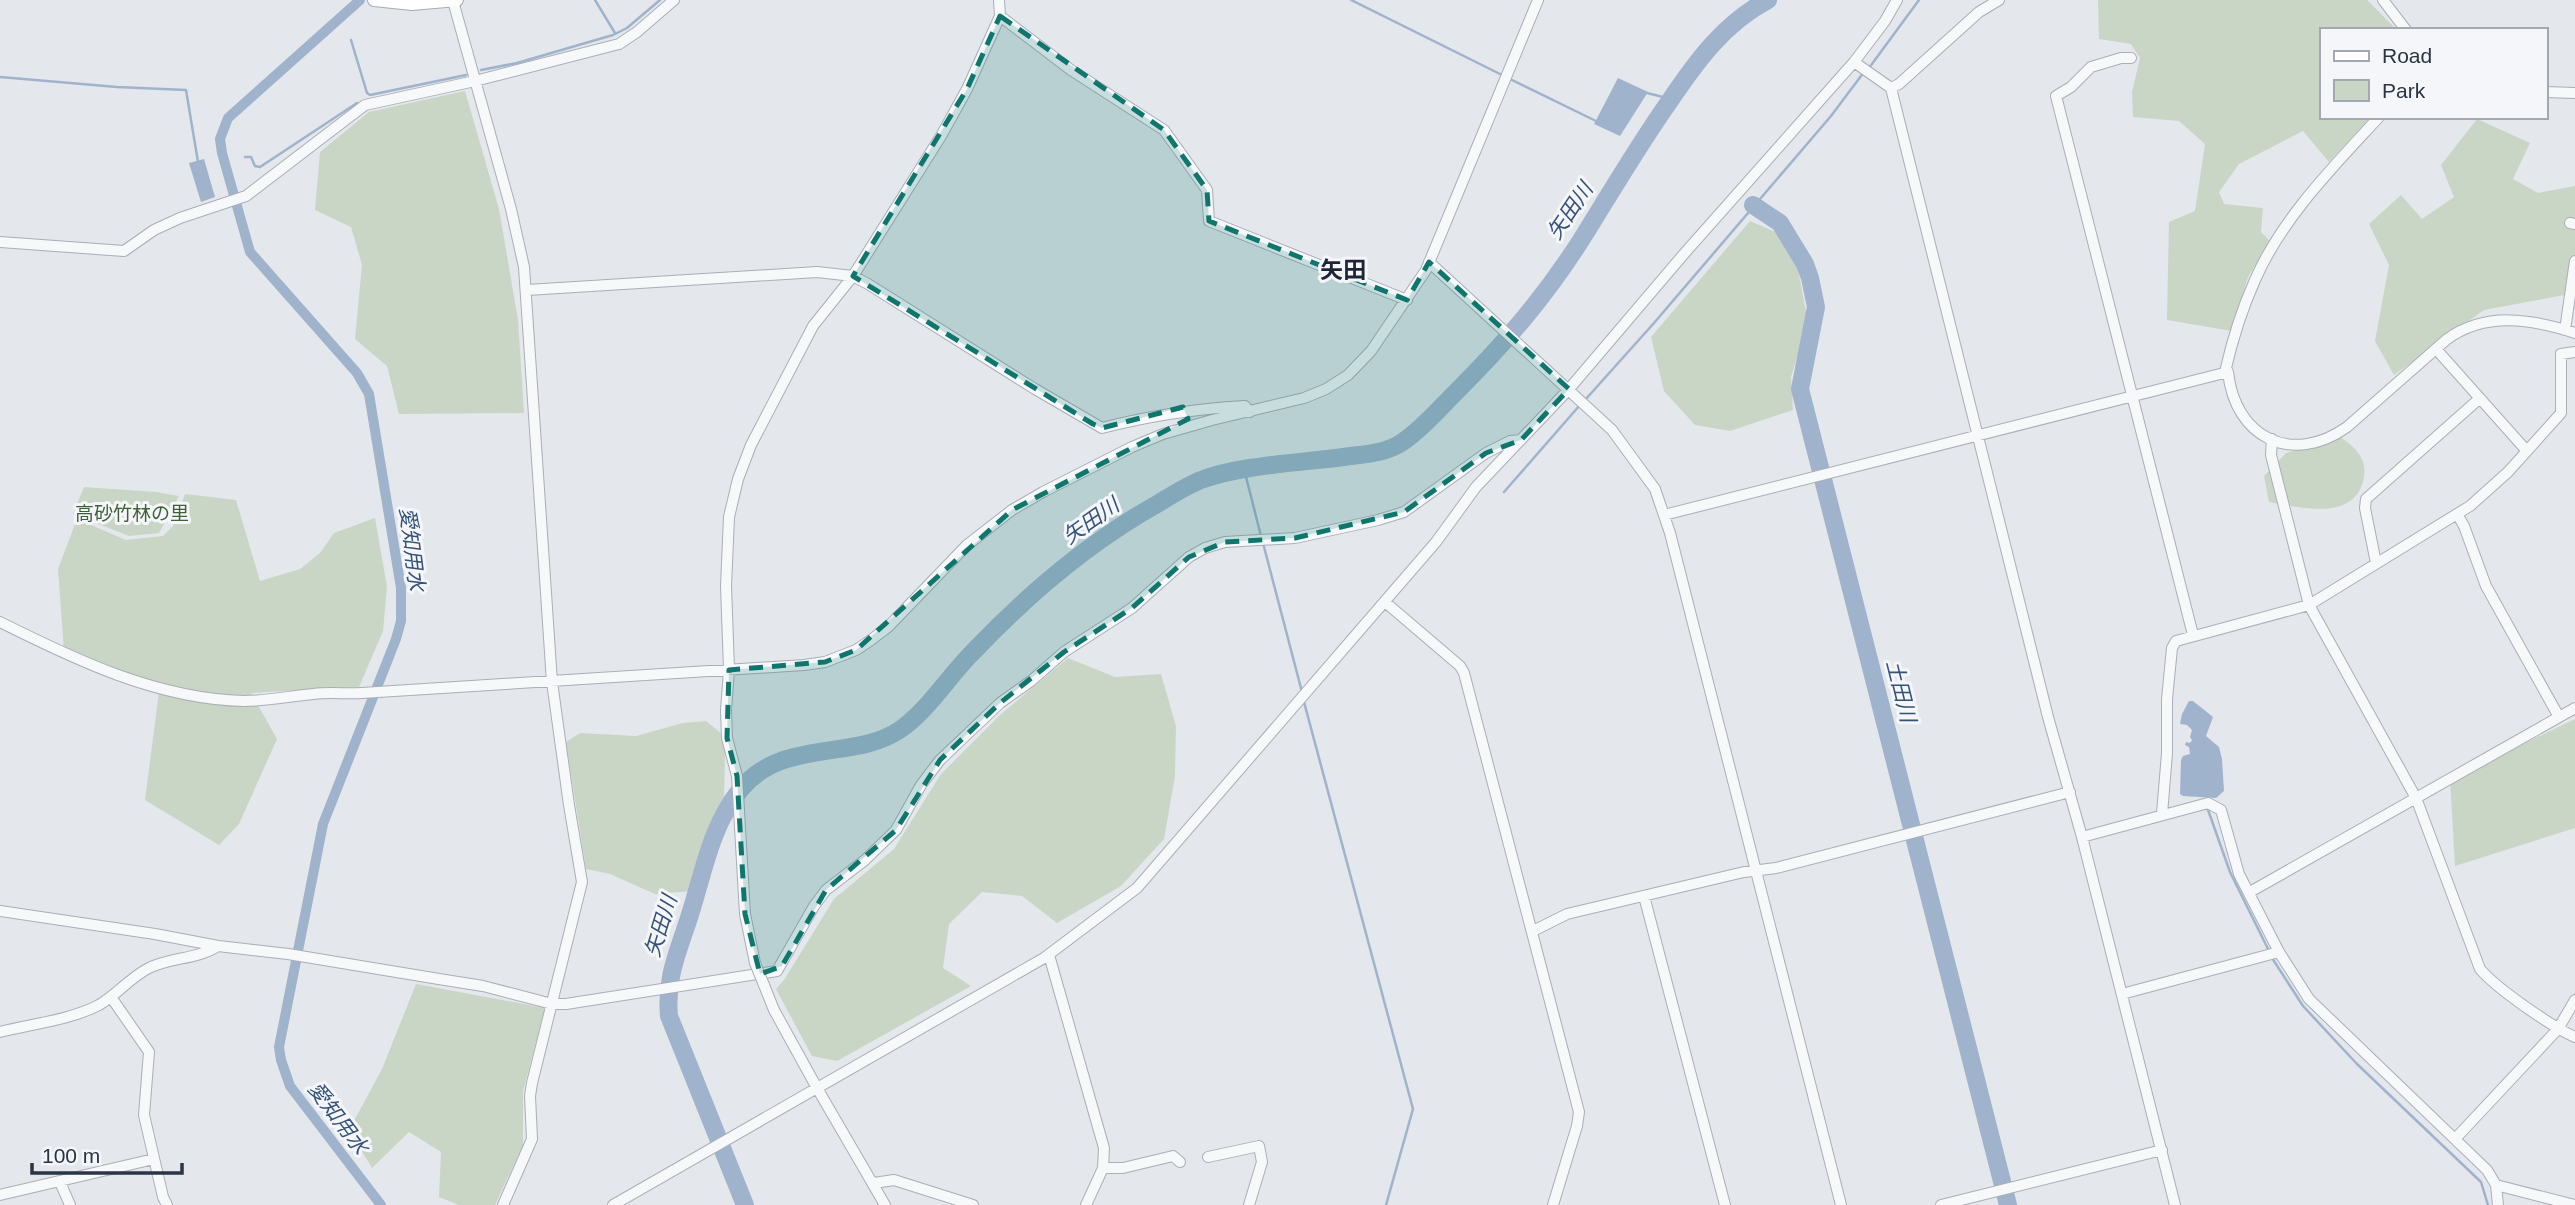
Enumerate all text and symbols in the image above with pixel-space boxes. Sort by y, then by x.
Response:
legend [2320,28,2547,119]
text: Road [2382,44,2432,67]
text: Park [2382,79,2426,102]
water label: 矢田川 [1542,177,1598,243]
district label: 矢田 [1320,257,1366,283]
water label: 矢田川 [1058,492,1125,548]
park label: 高砂竹林の里 [75,503,189,524]
water label: 愛知用水 [396,506,429,594]
water label: 土田川 [1883,658,1921,726]
water label: 矢田川 [640,890,681,959]
water label: 愛知用水 [304,1077,374,1160]
scale bar [32,1132,182,1176]
text: 100 m [42,1144,100,1167]

